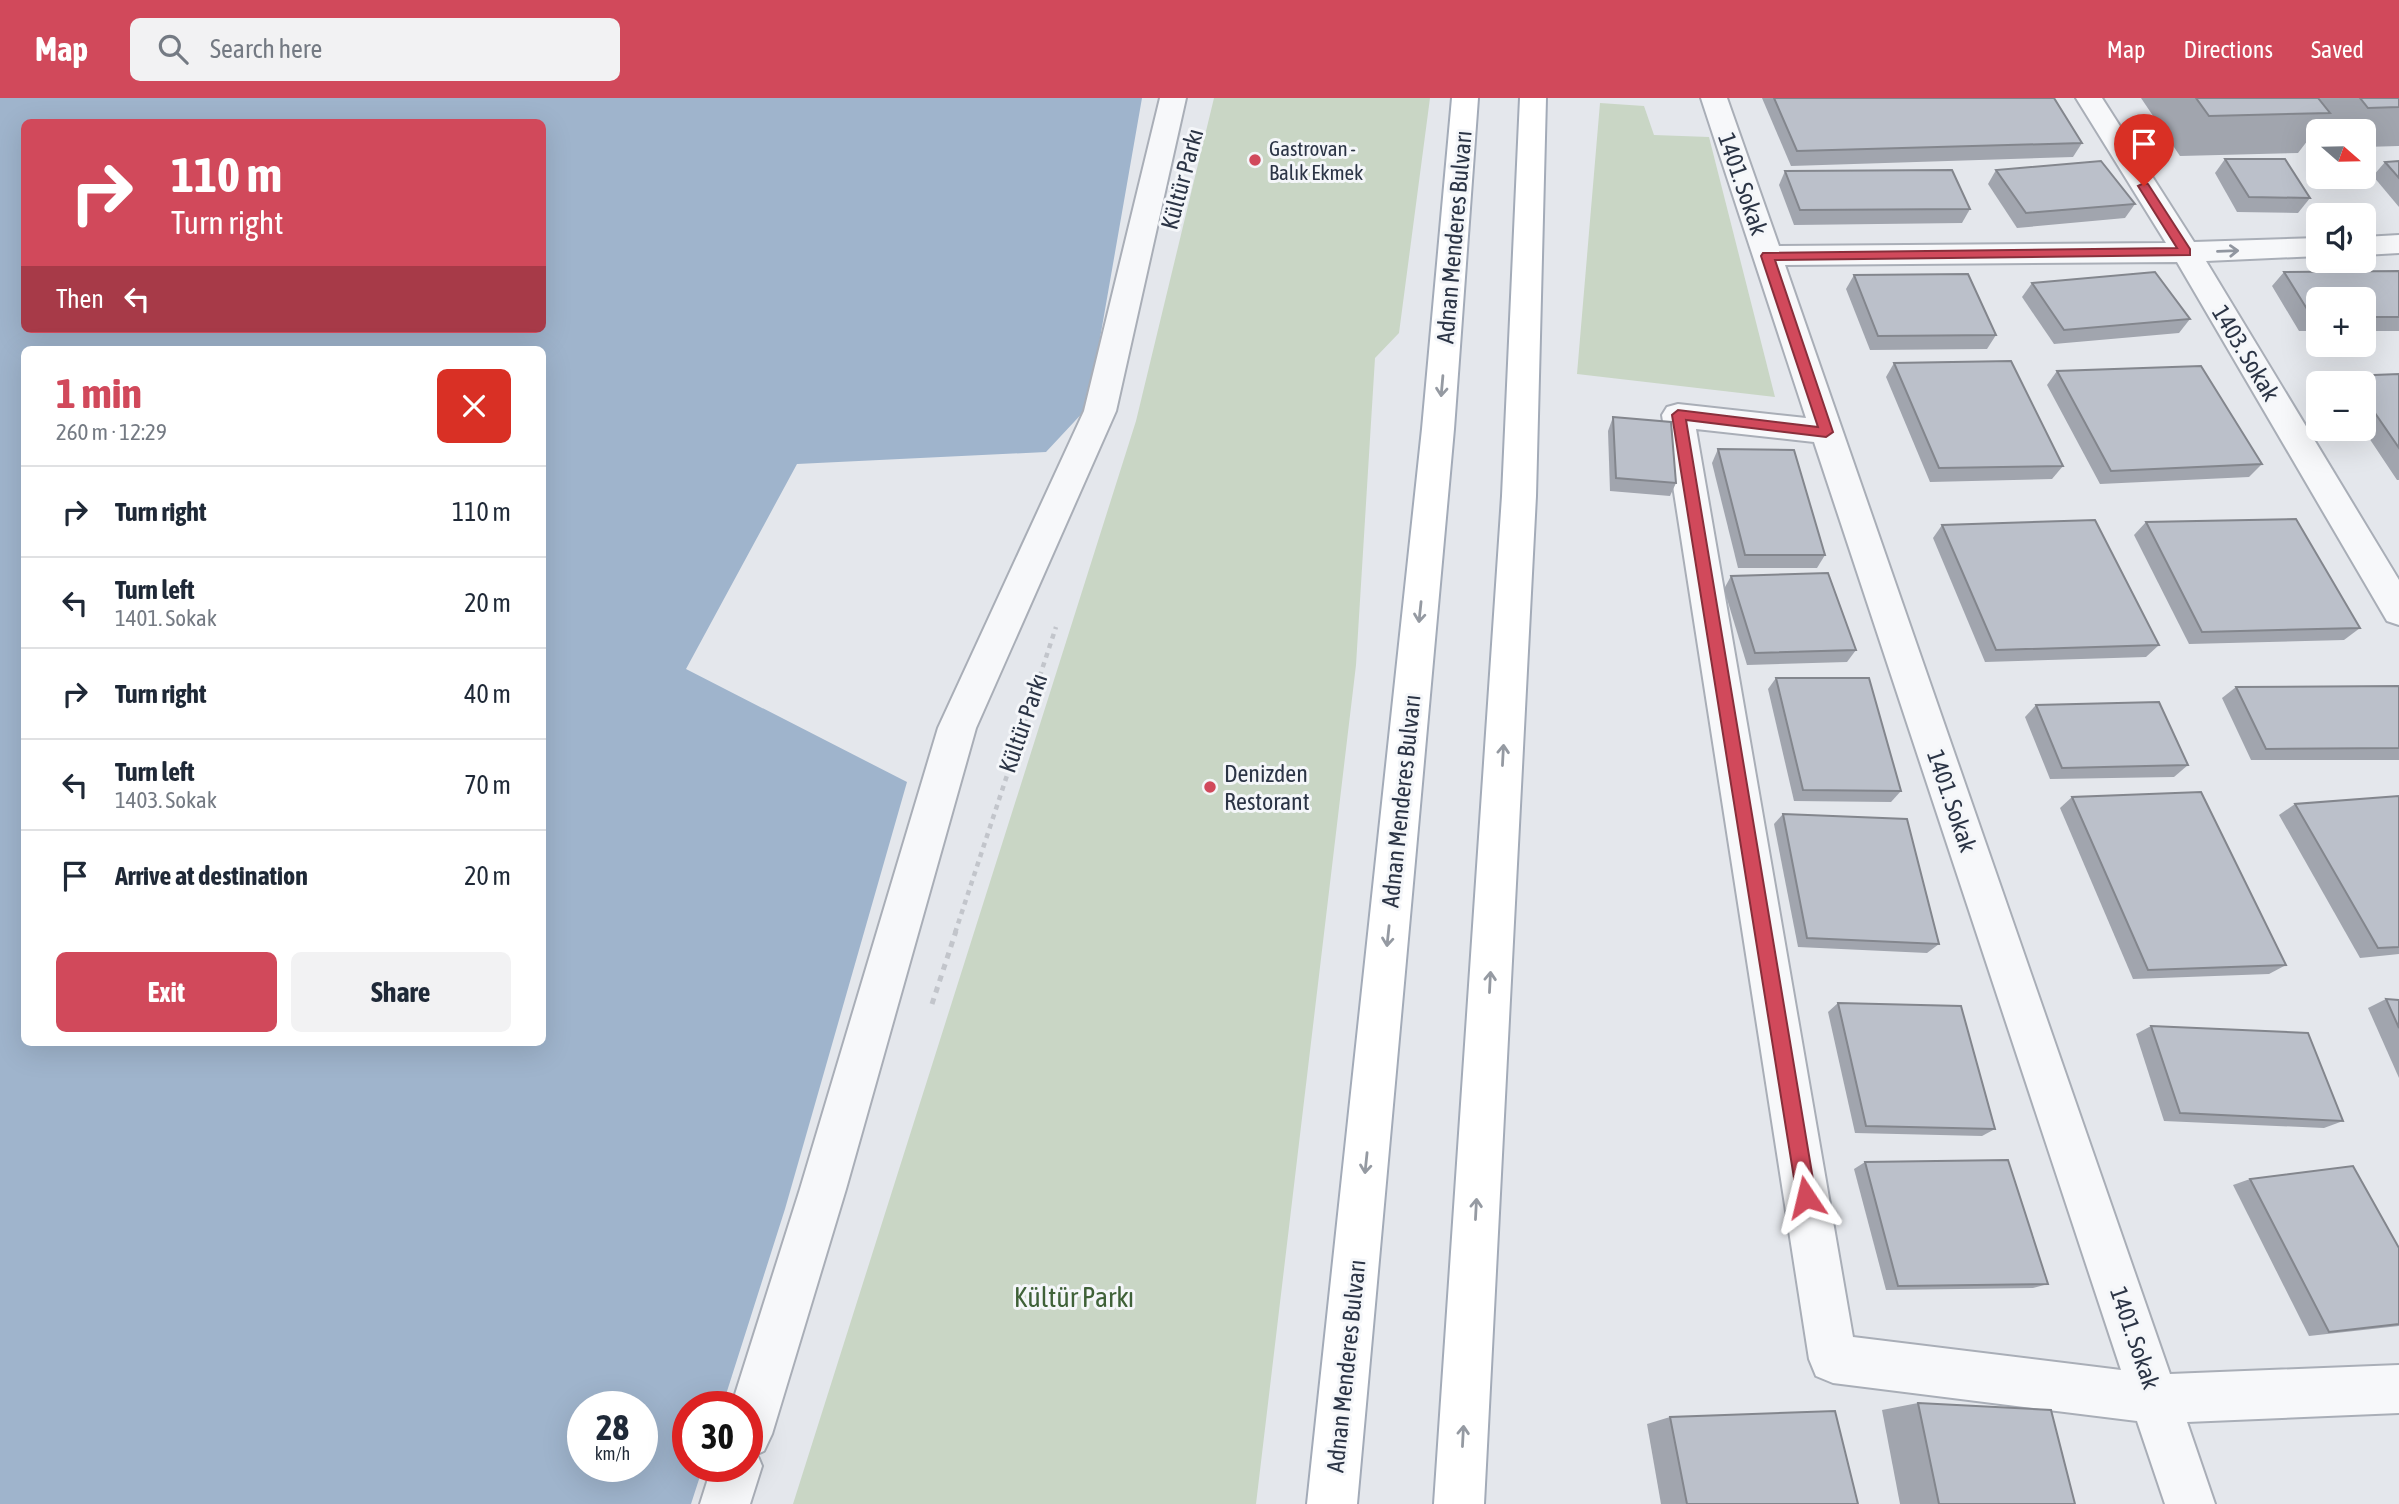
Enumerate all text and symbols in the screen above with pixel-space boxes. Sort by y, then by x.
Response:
search box [130,18,620,81]
text: Map [35,30,88,68]
icon: search [154,30,192,68]
text: Search here [210,34,322,64]
text: Map [2107,36,2145,63]
text: Directions [2183,36,2273,63]
text: Saved [2311,36,2364,63]
pin [2114,114,2174,186]
north arrow [2306,119,2376,189]
map controls [2306,119,2376,441]
icon: arrive [2125,125,2163,163]
street label: Kültür Parkı [1156,126,1208,232]
street label: Adnan Menderes Bulvarı [1431,129,1477,345]
street label: 1401. Sokak [1713,129,1773,239]
place label: Gastrovan - Balık Ekmek [1269,136,1363,184]
text: 110 m [171,146,282,202]
icon: right [56,147,147,238]
marker: Gastrovan - Balık Ekmek [1247,152,1263,168]
button: sound [2306,203,2376,273]
text: Turn right [171,204,284,241]
one-way arrow [2216,244,2239,257]
icon: left [118,280,156,318]
text: Then [56,284,104,314]
button: + [2306,287,2376,357]
street label: 1403. Sokak [2207,300,2285,406]
text: 1 min [56,369,142,417]
button: close [437,369,511,443]
button: − [2306,371,2376,441]
one-way arrow [1435,374,1448,397]
text: 260 m · 12:29 [56,419,167,445]
icon: right [56,493,94,531]
text: Turn right [115,497,206,527]
text: 110 m [452,497,511,527]
text: Turn left [115,575,195,605]
icon: left [56,584,94,622]
text: 20 m [464,588,511,618]
one-way arrow [1413,600,1426,623]
text: 1401. Sokak [115,605,217,631]
street label: Kültür Parkı [993,670,1053,776]
icon: right [56,675,94,713]
text: Turn right [115,679,206,709]
text: 40 m [464,679,511,709]
street label: Adnan Menderes Bulvarı [1376,693,1426,909]
one-way arrow [1497,744,1510,766]
street label: 1401. Sokak [1922,746,1982,856]
text: Turn left [115,757,195,787]
place label: Denizden Restorant [1224,760,1310,815]
icon: left [56,766,94,804]
text: 70 m [464,770,511,800]
marker: Denizden Restorant [1202,779,1218,795]
text: 1403. Sokak [115,787,217,813]
icon: arrive [56,857,94,895]
text: Arrive at destination [115,861,308,891]
text: 20 m [464,861,511,891]
one-way arrow [1381,924,1394,947]
button: Exit [56,952,277,1032]
button: Share [291,952,511,1032]
one-way arrow [1483,970,1496,993]
one-way arrow [1359,1151,1372,1173]
position arrow [1769,1160,1843,1234]
one-way arrow [1470,1198,1483,1221]
street label: Adnan Menderes Bulvarı [1321,1258,1371,1474]
park label: Kültür Parkı [1014,1281,1134,1313]
street label: 1401. Sokak [2105,1283,2165,1393]
speed limit sign: 30 [672,1391,763,1482]
text: 28 [596,1407,629,1447]
one-way arrow [1456,1425,1469,1448]
text: km/h [595,1443,630,1464]

